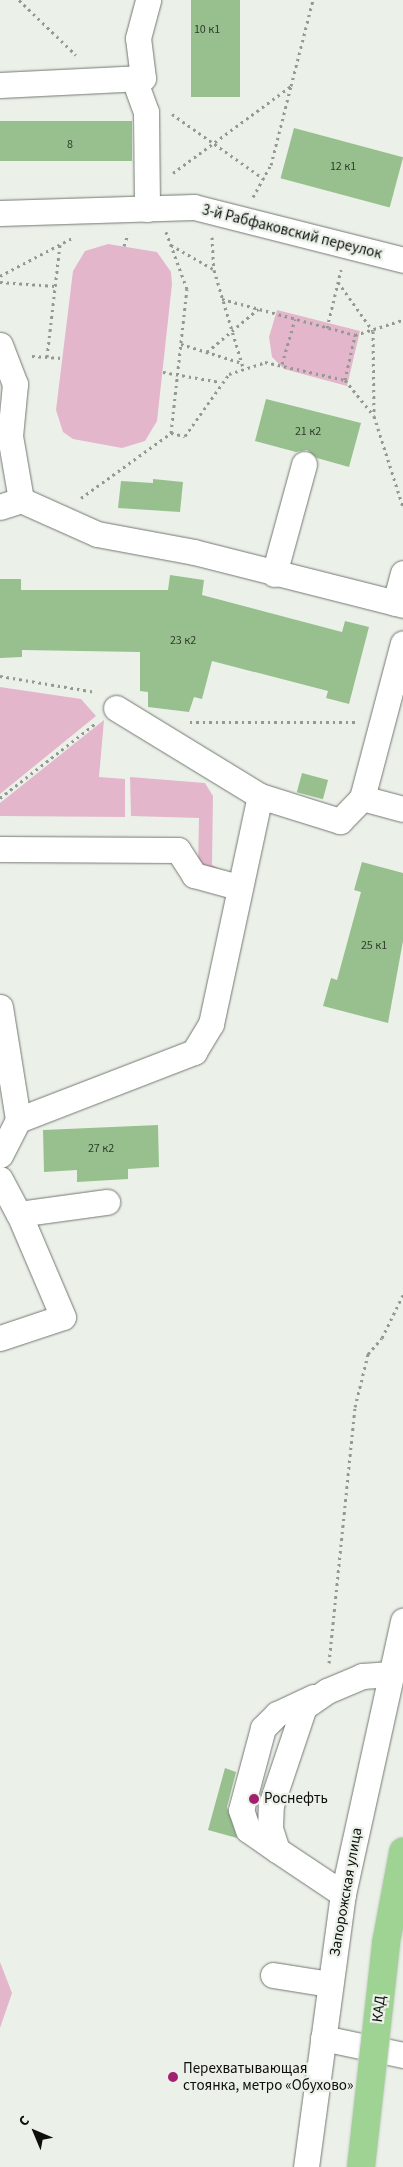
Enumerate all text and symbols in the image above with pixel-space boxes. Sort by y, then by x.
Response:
house number: 10 к1 [194,23,220,37]
house number: 8 [67,138,73,152]
house number: 12 к1 [330,160,356,174]
street label: 3-й Рабфаковский переулок [200,201,384,263]
house number: 21 к2 [295,425,321,439]
house number: 23 к2 [170,634,196,648]
house number: 25 к1 [361,939,387,953]
house number: 27 к2 [88,1142,114,1156]
place label: Роснефть [264,1790,328,1808]
marker: Роснефть [248,1793,260,1805]
street label: Запорожская улица [326,1826,366,1958]
street label: КАД [368,1995,390,2023]
place label: Перехватывающая стоянка, метро «Обухово» [183,2059,353,2094]
marker: Перехватывающая стоянка, метро «Обухово» [167,2071,179,2083]
north arrow [10,2107,60,2157]
text: С [14,2111,34,2131]

